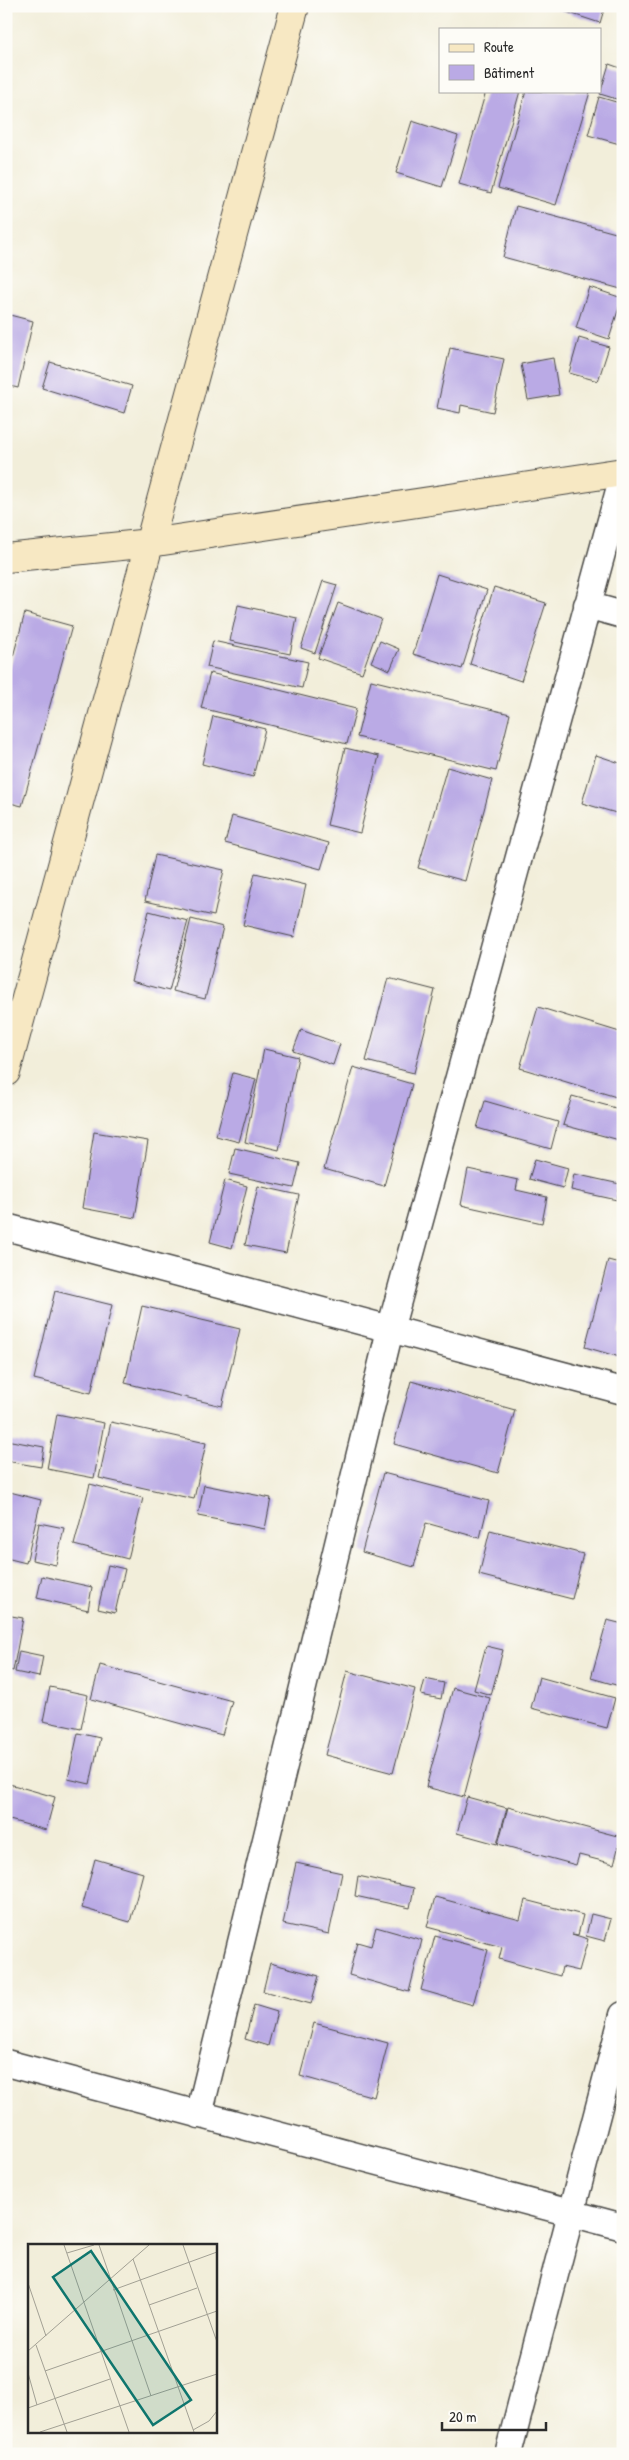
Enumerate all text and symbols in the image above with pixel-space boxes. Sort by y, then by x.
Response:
legend [439,28,602,92]
text: Route [484,36,514,57]
text: Bâtiment [484,62,535,83]
inset map [28,2244,216,2432]
scale bar [442,2400,545,2432]
text: 20 m [449,2406,476,2427]

